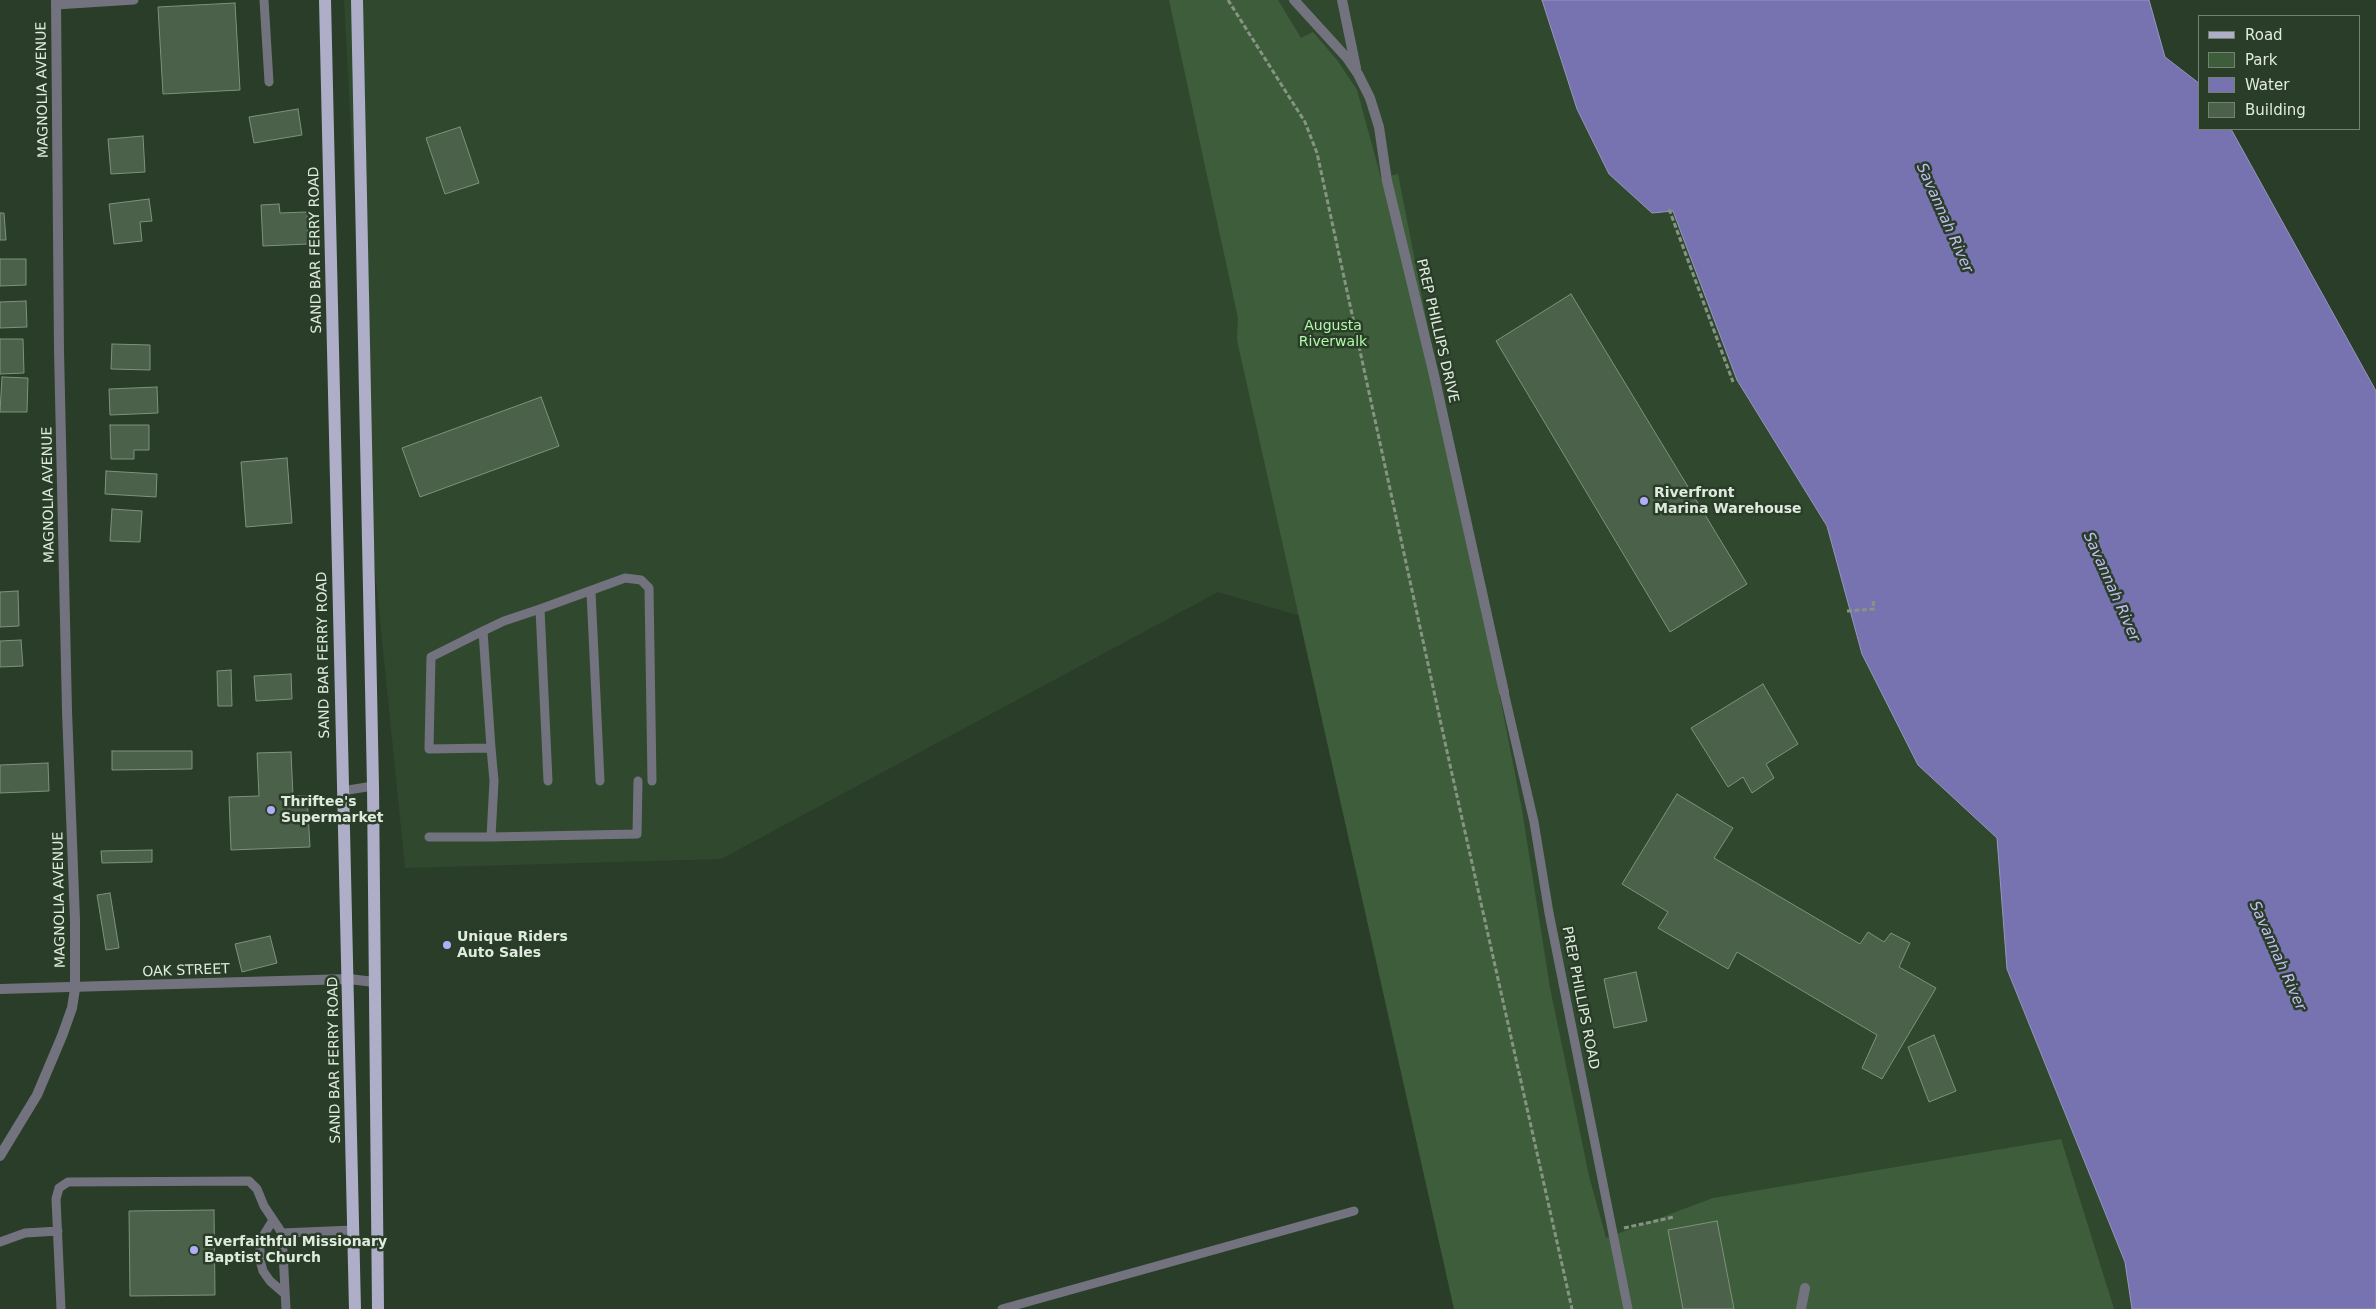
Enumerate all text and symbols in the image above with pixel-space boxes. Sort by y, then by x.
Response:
legend [2198,15,2361,130]
street label: MAGNOLIA AVENUE [33,22,53,158]
text: Road [2245,26,2283,44]
text: Park [2245,51,2277,69]
text: Water [2245,76,2289,94]
text: Building [2245,101,2306,119]
water label: Savannah River [1912,160,1976,276]
street label: SAND BAR FERRY ROAD [306,166,326,334]
street label: PREP PHILLIPS DRIVE [1412,257,1462,405]
park label: Augusta Riverwalk [1299,318,1367,351]
street label: MAGNOLIA AVENUE [39,427,59,563]
place label: Riverfront Marina Warehouse [1654,485,1802,518]
marker: Riverfront Marina Warehouse [1638,495,1650,507]
water label: Savannah River [2079,529,2143,645]
street label: SAND BAR FERRY ROAD [314,571,334,739]
place label: Thriftee's Supermarket [281,794,384,826]
marker: Thriftee's Supermarket [265,804,277,816]
street label: MAGNOLIA AVENUE [50,832,70,968]
water label: Savannah River [2245,898,2309,1014]
street label: PREP PHILLIPS ROAD [1558,925,1602,1071]
place label: Unique Riders Auto Sales [457,929,568,962]
marker: Unique Riders Auto Sales [441,939,453,951]
street label: OAK STREET [142,961,230,981]
street label: SAND BAR FERRY ROAD [325,976,345,1144]
place label: Everfaithful Missionary Baptist Church [204,1234,387,1266]
marker: Everfaithful Missionary Baptist Church [188,1244,200,1256]

